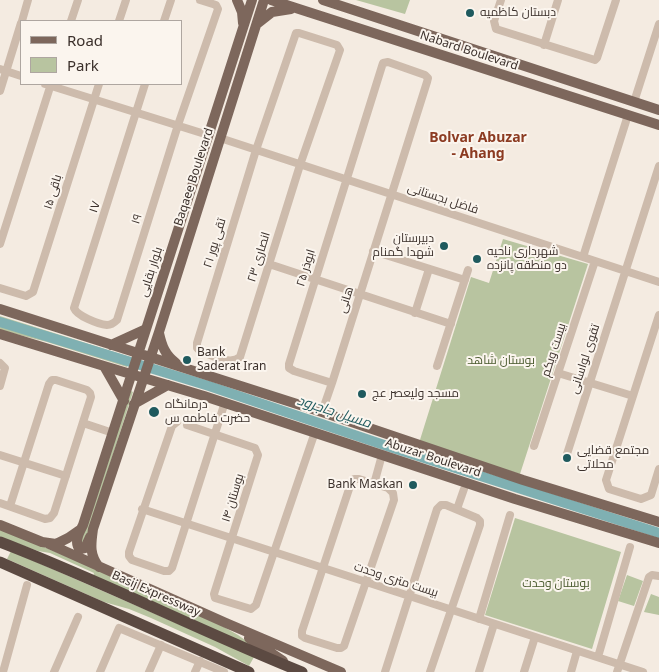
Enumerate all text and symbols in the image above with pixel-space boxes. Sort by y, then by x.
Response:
place label: دبستان کاظمیه [480,6,556,20]
marker: دبستان کاظمیه [464,7,476,19]
legend [20,20,182,85]
street label: Nabard Boulevard [418,28,520,74]
text: Road [67,30,103,50]
text: Park [67,55,99,75]
street label: Baqaee Boulevard [171,126,217,228]
district label: Bolvar Abuzar - Ahang [429,130,527,162]
street label: باقی ۱۵ [41,173,65,211]
street label: فاضل بجستانی [406,181,480,217]
street label: ۱۷ [86,199,104,215]
street label: ۱۹ [129,212,145,226]
street label: تقی پور ۲۱ [201,216,229,270]
street label: انصاری ۲۳ [245,230,273,284]
place label: دبیرستان شهدا گمنام [373,232,434,260]
marker: دبیرستان شهدا گمنام [438,240,450,252]
street label: بلوار بقایی [136,245,166,299]
place label: شهرداری ناحیه دو منطقه پانزده [487,245,567,273]
street label: ابوذر ۲۵ [294,248,318,288]
marker: شهرداری ناحیه دو منطقه پانزده [471,253,483,265]
street label: هانی [335,285,357,315]
street label: بیست ویکم [539,321,569,379]
street label: تقوی لواسانی [567,322,603,396]
place label: Bank Saderat Iran [197,346,266,374]
marker: Bank Saderat Iran [181,354,193,366]
park label: بوستان شاهد [467,354,535,368]
place label: مسجد ولیعصر عج [372,387,459,401]
marker: مسجد ولیعصر عج [356,388,368,400]
water label: مسیل جاجرود [295,392,373,432]
place label: درمانگاه حضرت فاطمه س [165,398,250,426]
marker: درمانگاه حضرت فاطمه س [147,405,161,419]
street label: Abuzar Boulevard [383,436,483,480]
place label: مجتمع قضایی محلاتی [577,444,649,472]
marker: مجتمع قضایی محلاتی [561,452,573,464]
street label: بوستان ۱۴ [219,472,247,524]
place label: Bank Maskan [328,478,403,492]
marker: Bank Maskan [407,479,419,491]
street label: بیست متری وحدت [352,560,440,600]
street label: Basij Expressway [110,568,202,620]
park label: بوستان وحدت [522,577,590,591]

